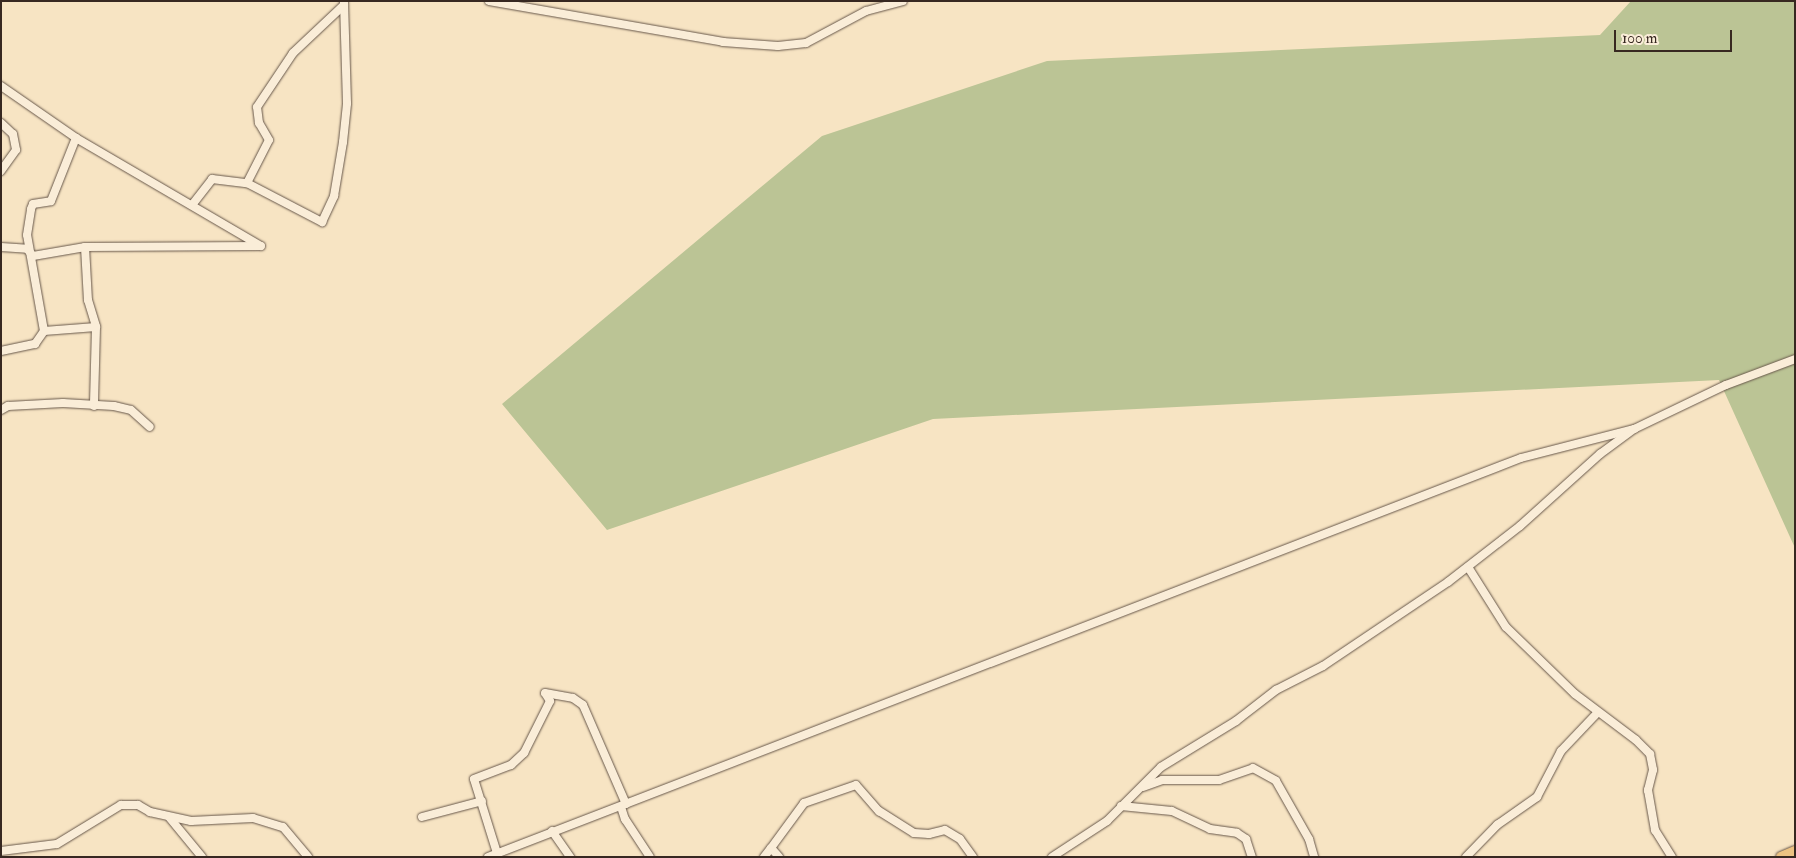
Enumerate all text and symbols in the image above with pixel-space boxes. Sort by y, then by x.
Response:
scale bar [1616,20,1734,52]
text: 100 m [1622,29,1657,48]

